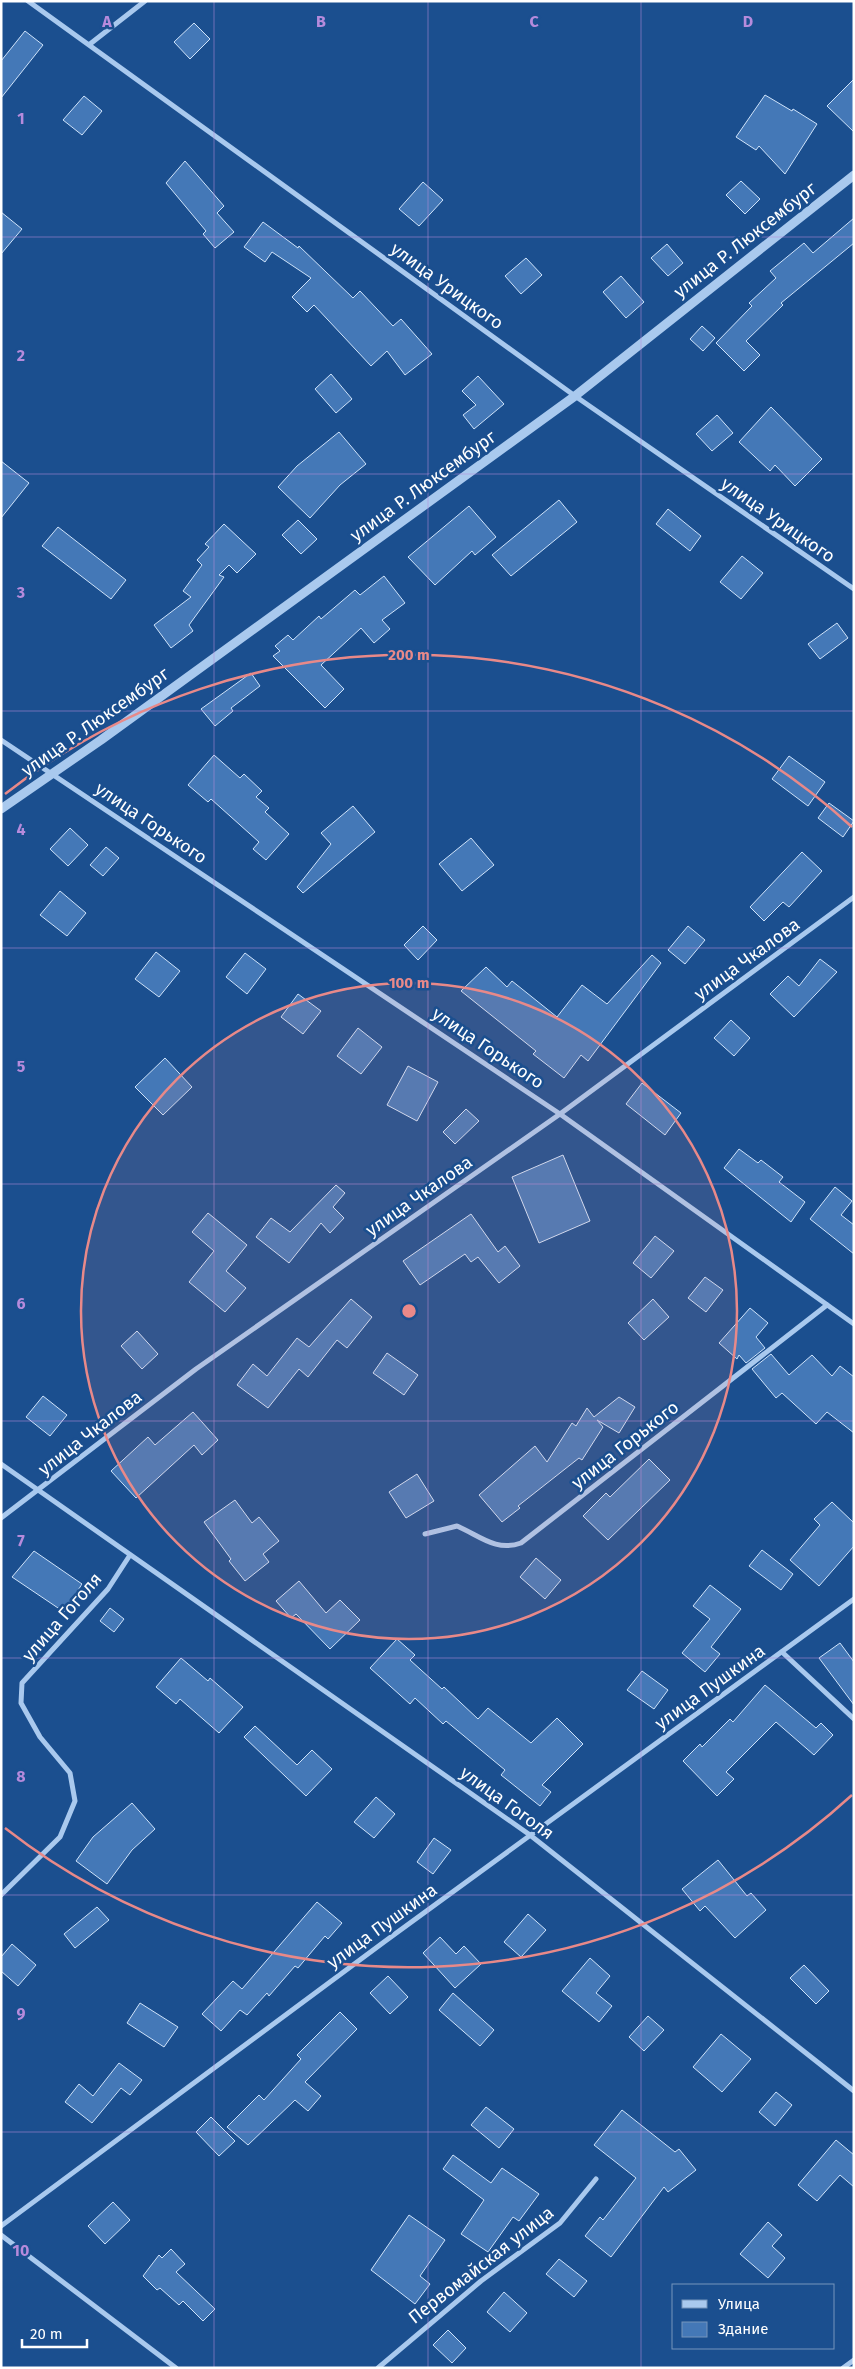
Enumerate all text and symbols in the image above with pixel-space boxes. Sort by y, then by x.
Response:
text: A [101,12,112,31]
text: B [316,12,326,31]
text: C [529,12,539,31]
text: D [743,12,753,31]
text: 1 [17,109,25,128]
street label: улица Р. Люксембург [669,177,821,303]
street label: улица Урицкого [386,238,508,334]
text: 2 [17,346,25,365]
street label: улица Р. Люксембург [346,425,501,546]
street label: улица Урицкого [717,473,839,567]
text: 3 [16,583,25,602]
text: 200 m [388,646,430,664]
street label: улица Р. Люксембург [17,663,173,781]
street label: улица Горького [91,777,211,869]
text: 4 [16,820,26,839]
street label: улица Чкалова [690,913,804,1005]
text: 100 m [389,974,429,992]
street label: улица Горького [428,1002,548,1094]
text: 5 [17,1057,26,1076]
street label: улица Чкалова [361,1151,477,1241]
text: 6 [16,1294,26,1313]
centre of rings [400,1302,418,1320]
street label: улица Чкалова [34,1386,146,1480]
street label: улица Горького [567,1396,683,1494]
text: 7 [17,1531,25,1550]
street label: улица Гоголя [17,1568,107,1666]
street label: улица Пушкина [651,1640,769,1734]
street label: улица Гоголя [456,1762,558,1844]
text: 8 [16,1767,26,1786]
street label: улица Пушкина [323,1879,441,1973]
text: 9 [17,2004,26,2023]
street label: Первомайская улица [404,2201,558,2329]
text: 10 [13,2241,29,2260]
legend [672,2284,835,2349]
text: Улица [718,2295,760,2313]
scale bar [22,2316,88,2348]
text: Здание [718,2320,768,2338]
text: 20 m [30,2325,63,2343]

